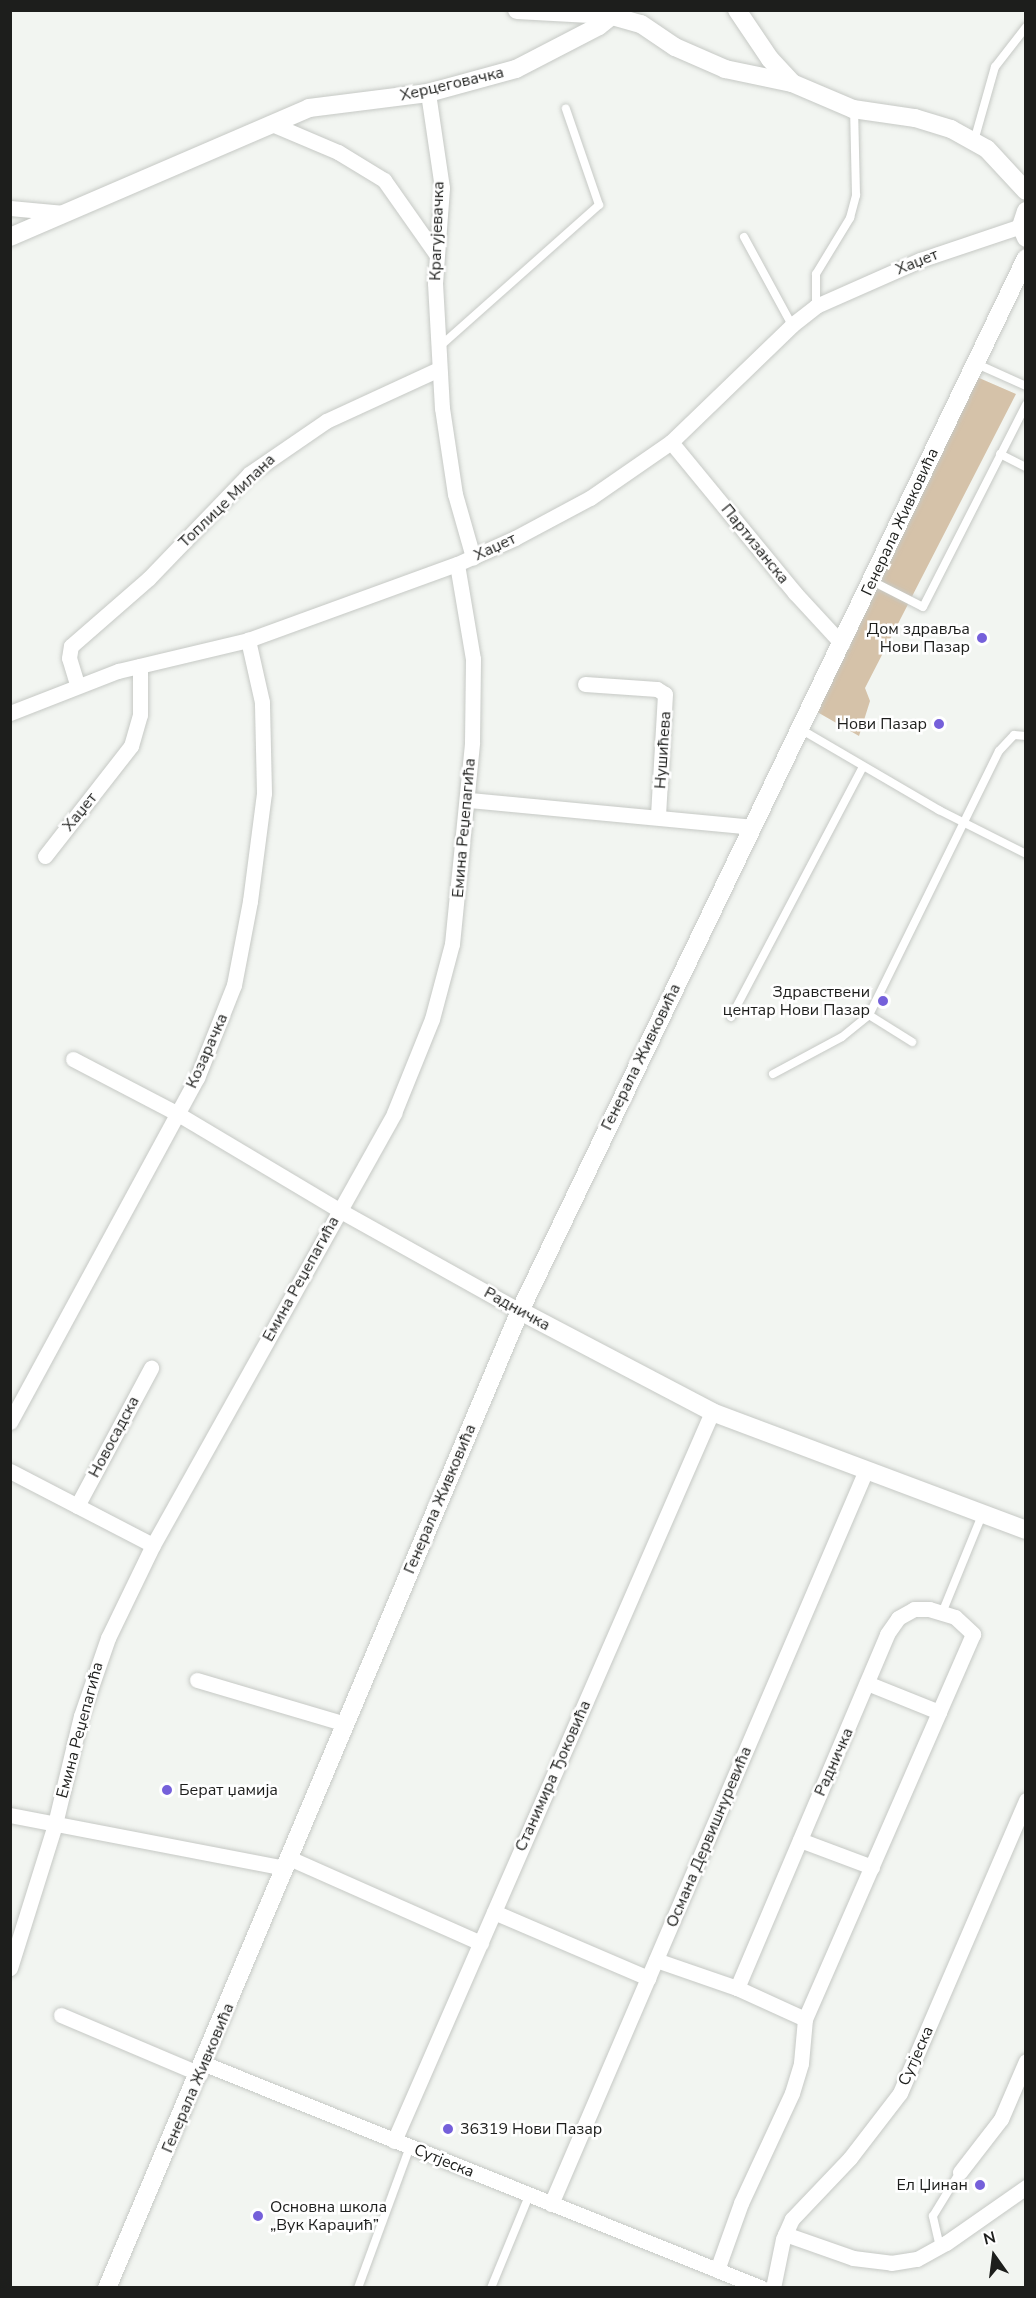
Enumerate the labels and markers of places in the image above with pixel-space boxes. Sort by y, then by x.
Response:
place label: Дом здравља Нови Пазар [867,619,970,657]
marker: Дом здравља Нови Пазар [975,631,989,645]
place label: Нови Пазар [837,714,927,734]
marker: Нови Пазар [932,717,946,731]
place label: Здравствени центар Нови Пазар [723,982,870,1020]
marker: Здравствени центар Нови Пазар [874,992,892,1010]
place label: Берат џамија [179,1780,278,1800]
marker: Берат џамија [160,1783,174,1797]
place label: 36319 Нови Пазар [460,2119,602,2139]
marker: 36319 Нови Пазар [441,2122,455,2136]
place label: Ел Џинан [897,2175,968,2195]
marker: Ел Џинан [973,2178,987,2192]
place label: Основна школа „Вук Караџић” [270,2197,387,2235]
marker: Основна школа „Вук Караџић” [251,2209,265,2223]

